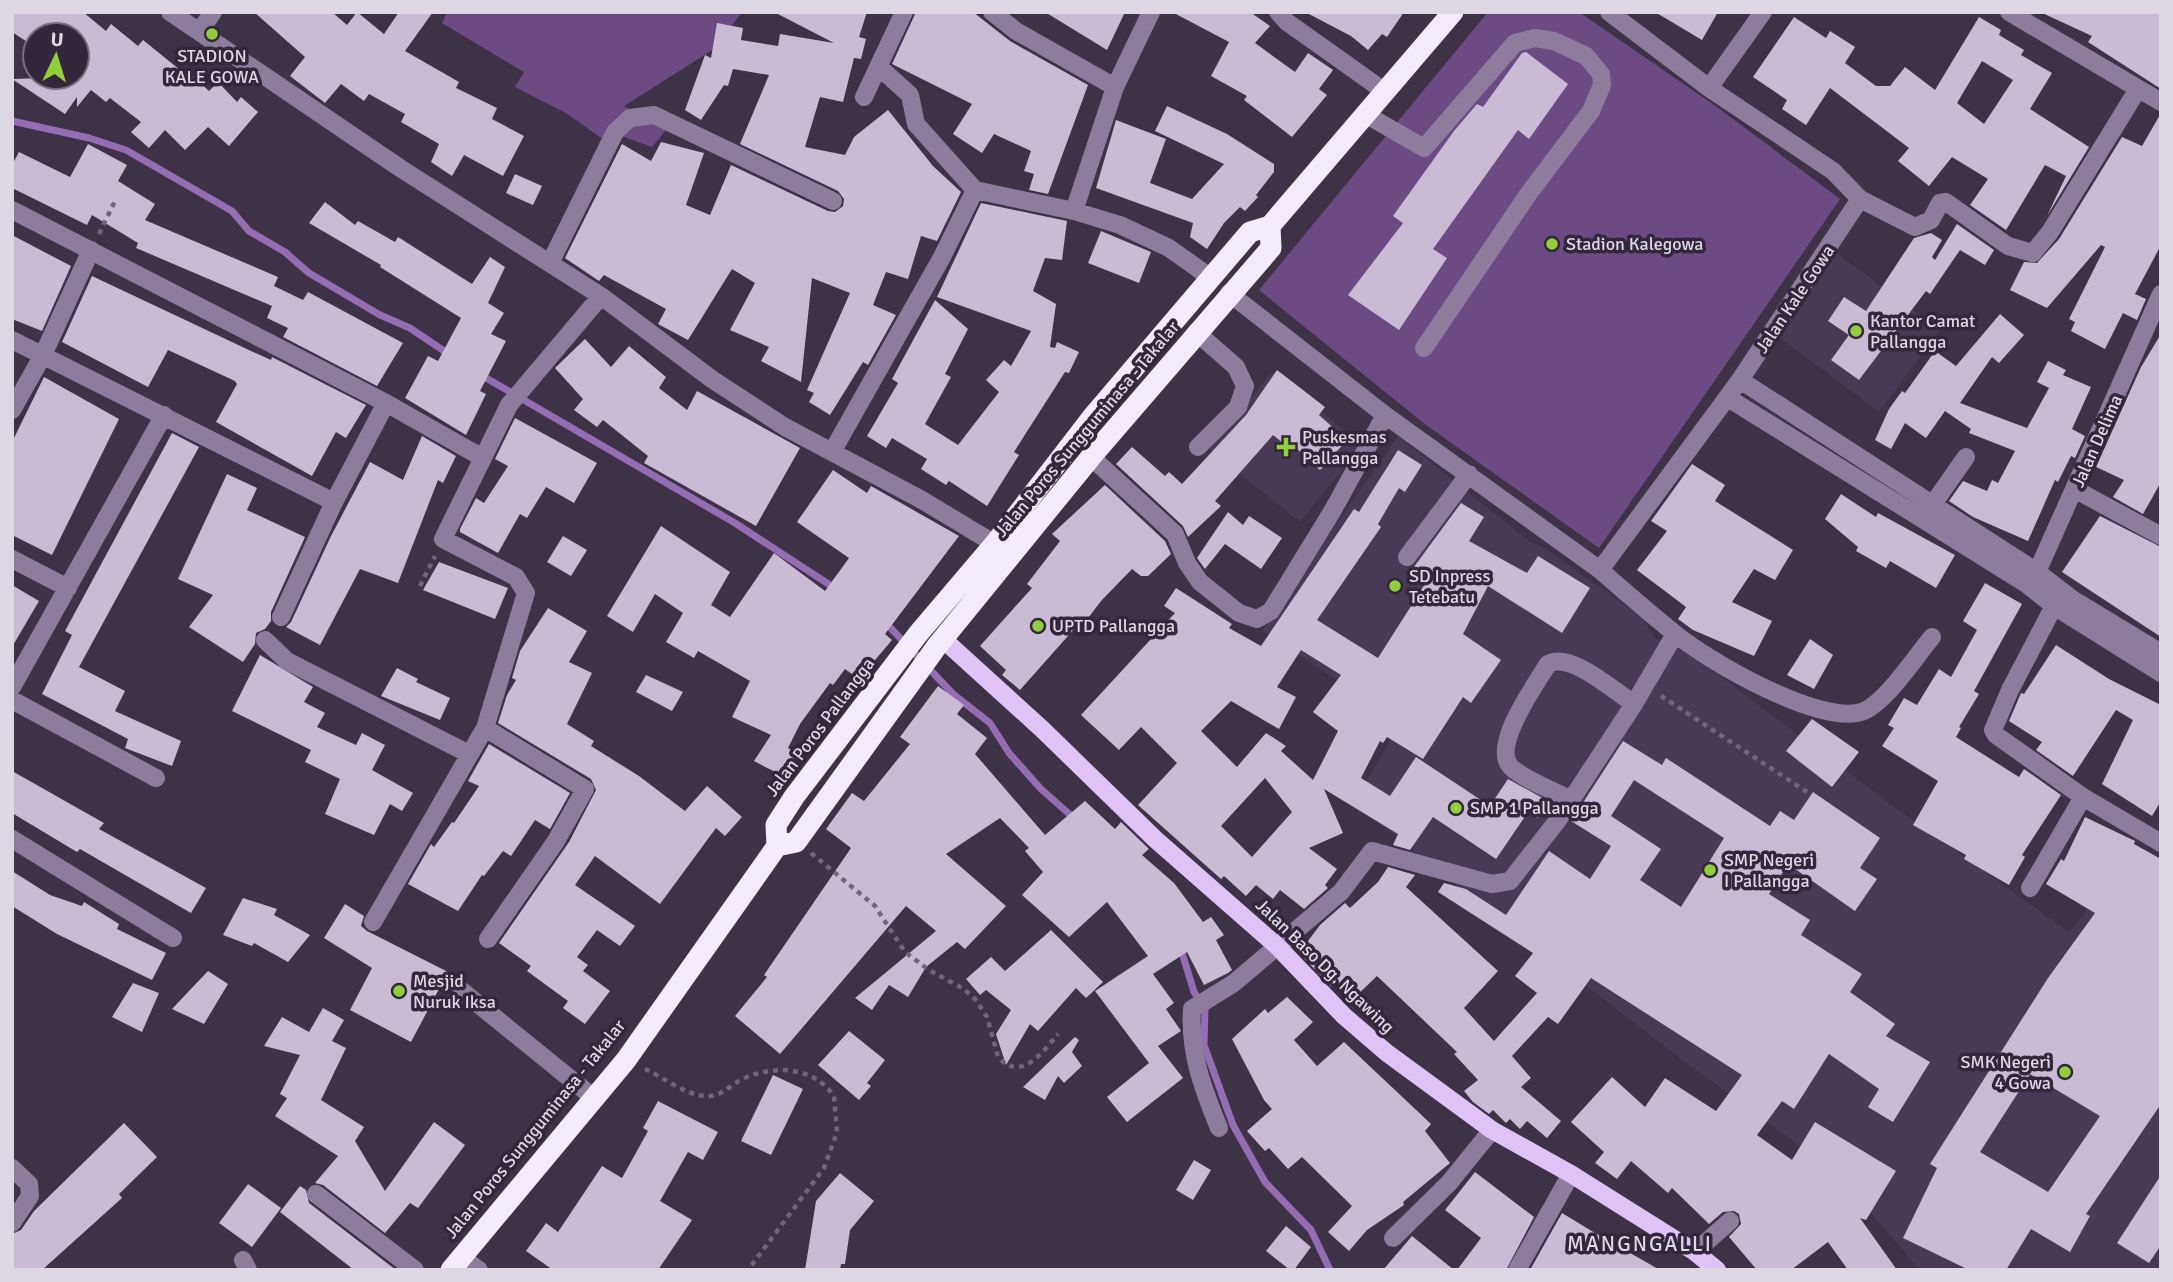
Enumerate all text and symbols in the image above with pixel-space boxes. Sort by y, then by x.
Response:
north arrow [21,21,91,91]
marker: STADION KALE GOWA [204,26,220,42]
text: U [50,28,64,52]
place label: STADION KALE GOWA [165,45,259,88]
place label: Stadion Kalegowa [1566,233,1703,255]
marker: Stadion Kalegowa [1544,236,1560,252]
street label: Jalan Kale Gowa [1751,241,1839,357]
place label: Kantor Camat Pallangga [1870,310,1975,353]
street label: Jalan Poros Sungguminasa - Takalar [990,316,1184,542]
marker: Kantor Camat Pallangga [1848,323,1864,339]
street label: Jalan Delima [2067,391,2127,491]
place label: Puskesmas Pallangga [1302,426,1387,469]
marker: Puskesmas Pallangga [1276,437,1296,457]
place label: SD Inpress Tetebatu [1409,565,1490,608]
marker: SD Inpress Tetebatu [1387,578,1403,594]
place label: UPTD Pallangga [1052,615,1175,637]
marker: UPTD Pallangga [1030,618,1046,634]
street label: Jalan Poros Pallangga [761,653,879,801]
place label: SMP 1 Pallangga [1470,797,1599,819]
marker: SMP 1 Pallangga [1448,800,1464,816]
place label: SMP Negeri I Pallangga [1724,849,1814,892]
marker: SMP Negeri I Pallangga [1702,862,1718,878]
street label: Jalan Baso Dg. Ngawing [1251,894,1399,1038]
place label: Mesjid Nuruk Iksa [413,970,496,1013]
marker: Mesjid Nuruk Iksa [391,983,407,999]
street label: Jalan Poros Sungguminasa - Takalar [440,1015,630,1243]
place label: SMK Negeri 4 Gowa [1960,1051,2051,1094]
marker: SMK Negeri 4 Gowa [2057,1064,2073,1080]
district label: MANGNGALLI [1567,1231,1713,1257]

